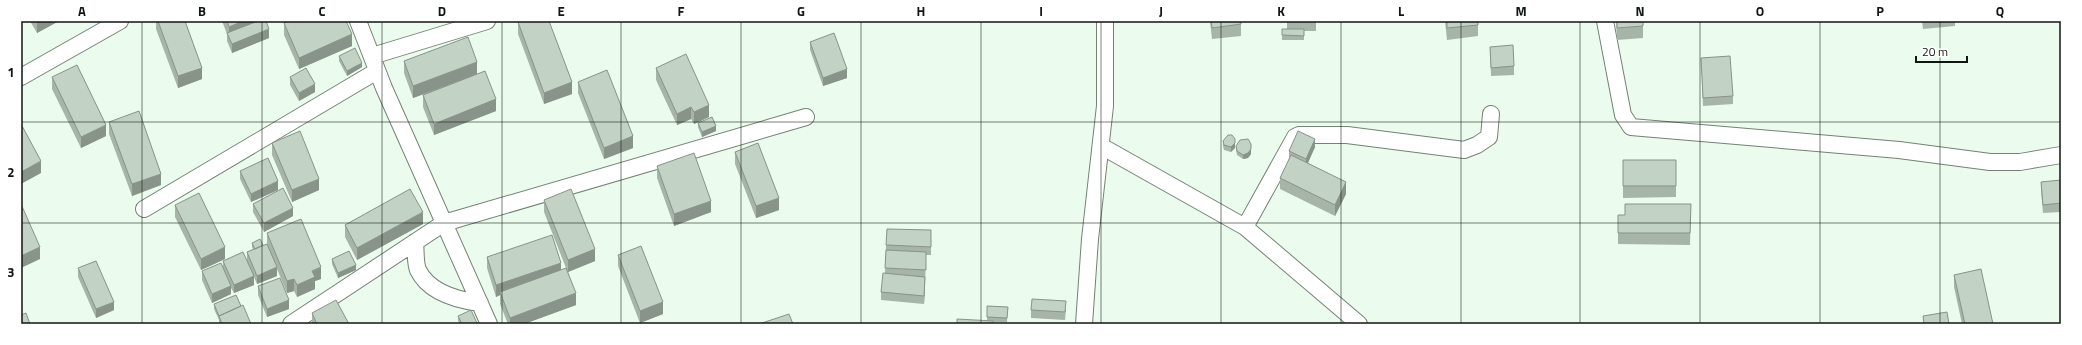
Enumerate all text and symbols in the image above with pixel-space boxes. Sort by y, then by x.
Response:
text: A [78,1,86,21]
text: B [198,1,206,21]
text: C [318,1,326,21]
text: D [438,1,446,21]
text: E [557,1,565,21]
text: F [678,1,685,21]
text: G [797,1,805,21]
text: H [917,1,925,21]
text: I [1039,1,1043,21]
text: J [1159,1,1163,21]
text: K [1277,1,1285,21]
text: L [1398,1,1404,21]
text: M [1515,1,1527,21]
text: N [1635,1,1645,21]
text: O [1756,1,1764,21]
text: P [1876,1,1884,21]
text: Q [1996,1,2004,21]
scale bar [1916,38,1967,64]
text: 20 m [1922,42,1948,61]
text: 1 [7,62,15,82]
text: 2 [7,162,15,182]
text: 3 [7,262,15,282]

